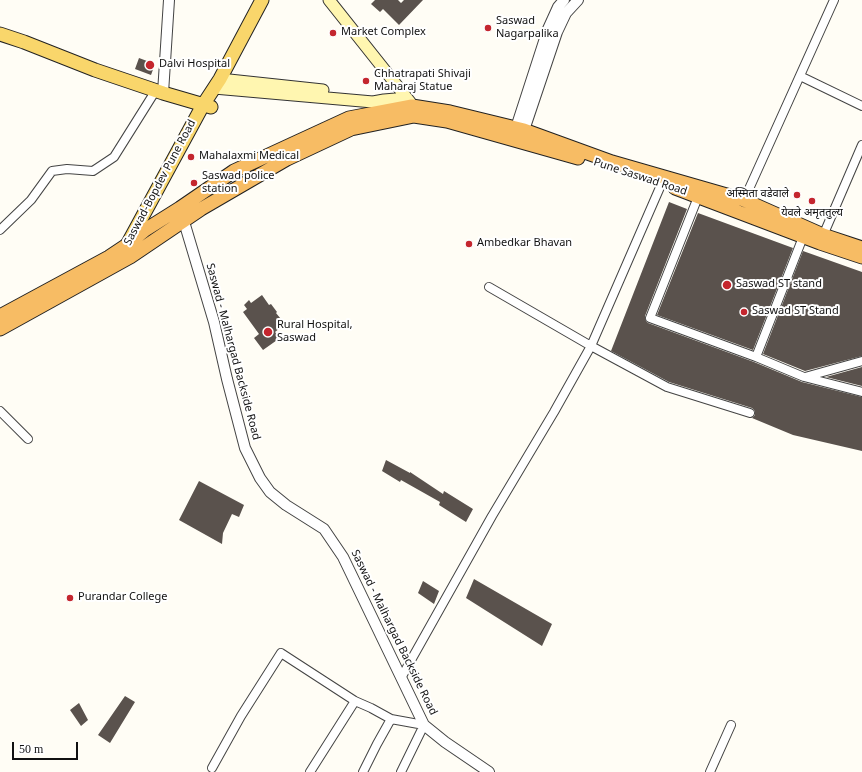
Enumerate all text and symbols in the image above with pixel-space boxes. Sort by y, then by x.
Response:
place label: Saswad Nagarpalika [496,15,559,41]
marker: Saswad Nagarpalika [483,23,493,33]
place label: Market Complex [341,26,426,40]
marker: Market Complex [328,28,338,38]
place label: Dalvi Hospital [159,58,230,72]
marker: Dalvi Hospital [144,59,156,71]
place label: Chhatrapati Shivaji Maharaj Statue [374,68,471,94]
marker: Chhatrapati Shivaji Maharaj Statue [361,76,371,86]
street label: Saswad-Bopdev Pune Road [122,118,200,248]
place label: Mahalaxmi Medical [199,150,299,164]
marker: Mahalaxmi Medical [186,152,196,162]
street label: Pune Saswad Road [592,157,688,199]
place label: Saswad police station [202,170,275,196]
marker: Saswad police station [189,178,199,188]
place label: अस्मिता वडेवाले [726,188,789,202]
marker: अस्मिता वडेवाले [792,190,802,200]
marker: येवले अमृततुल्य [807,196,817,206]
place label: येवले अमृततुल्य [781,207,843,221]
place label: Ambedkar Bhavan [477,237,572,251]
marker: Ambedkar Bhavan [464,239,474,249]
street label: Saswad - Malhargad Backside Road [202,262,262,442]
place label: Saswad ST stand [736,278,822,292]
marker: Saswad ST stand [721,279,733,291]
place label: Saswad ST Stand [752,305,839,319]
marker: Saswad ST Stand [739,307,749,317]
place label: Rural Hospital, Saswad [277,319,352,345]
marker: Rural Hospital, Saswad [262,326,274,338]
street label: Saswad - Malhargad Backside Road [347,548,439,718]
place label: Purandar College [78,591,168,605]
marker: Purandar College [65,593,75,603]
scale bar [14,734,80,760]
text: 50 m [19,742,43,756]

